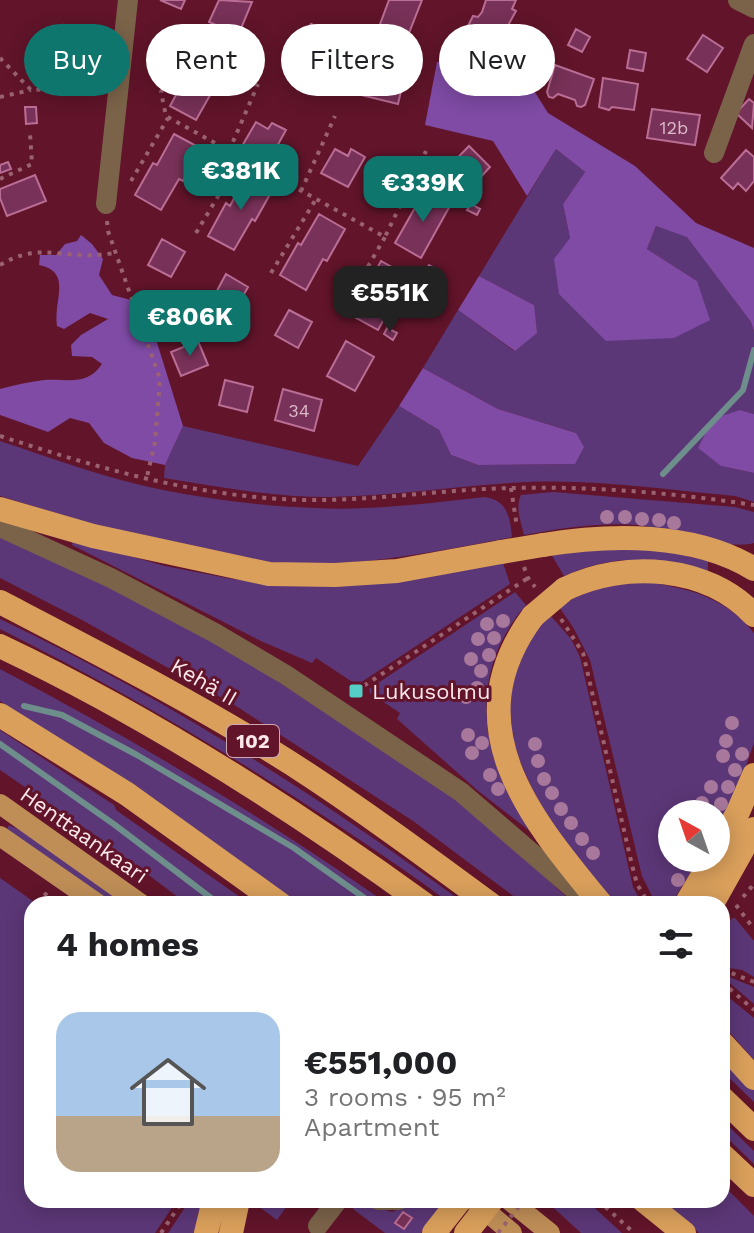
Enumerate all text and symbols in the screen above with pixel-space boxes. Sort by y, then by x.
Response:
chip: Buy [24,24,130,96]
chip: Rent [146,24,265,96]
chip: Filters [281,24,423,96]
chip: New [439,24,555,96]
house number: 12b [660,117,688,138]
pin: €381K [185,144,297,212]
text: €381K [201,155,281,185]
pin: €339K [367,156,479,224]
text: €339K [381,167,465,197]
pin: €551K [334,266,446,334]
text: €551K [351,277,429,307]
pin: €806K [134,290,246,358]
text: €806K [147,301,233,331]
house number: 34 [288,400,310,421]
street label: Kehä II [166,653,242,711]
place label: Lukusolmu [372,679,491,704]
marker: Lukusolmu [347,682,365,700]
road number: 102 [227,725,279,757]
street label: Henttaankaari [16,782,152,888]
north arrow [658,800,730,872]
map controls [658,800,730,872]
icon: filters [654,922,698,966]
text: 4 homes [56,924,199,964]
text: €551,000 [304,1042,457,1082]
icon: home [120,1044,216,1140]
text: 3 rooms · 95 m² [304,1082,506,1112]
text: Apartment [304,1112,440,1142]

